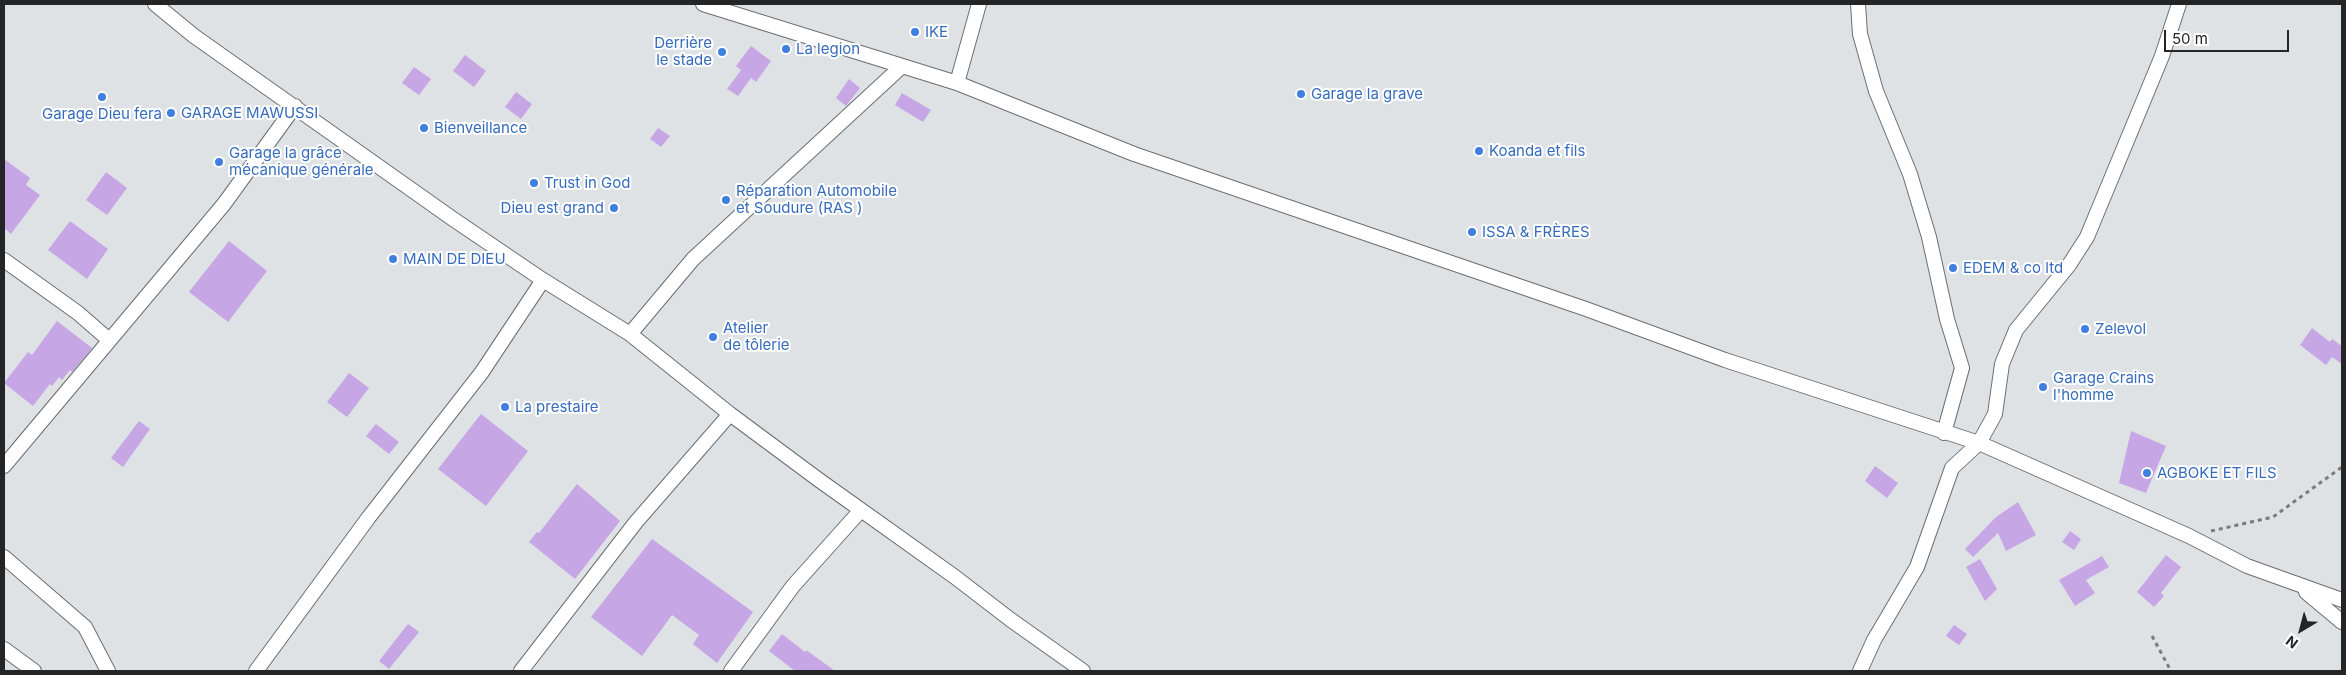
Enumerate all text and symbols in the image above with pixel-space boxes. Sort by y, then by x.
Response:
scale bar [2166,20,2291,52]
place label: IKE [925,23,948,41]
marker: IKE [909,26,921,38]
text: 50 m [2172,29,2208,48]
place label: Derrière le stade [654,34,712,69]
place label: La legion [796,40,860,58]
marker: La legion [780,43,792,55]
marker: Derrière le stade [716,46,728,58]
place label: Garage la grave [1311,85,1423,103]
marker: Garage la grave [1295,88,1307,100]
marker: Garage Dieu fera [96,91,108,103]
place label: GARAGE MAWUSSI [181,104,318,122]
place label: Garage Dieu fera [42,105,162,123]
marker: GARAGE MAWUSSI [165,107,177,119]
place label: Bienveillance [434,119,527,137]
marker: Bienveillance [418,122,430,134]
place label: Koanda et fils [1489,142,1585,160]
place label: Garage la grâce mécanique générale [229,144,374,179]
marker: Koanda et fils [1473,145,1485,157]
marker: Garage la grâce mécanique générale [213,156,225,168]
place label: Trust in God [544,174,630,192]
marker: Trust in God [528,177,540,189]
place label: Réparation Automobile et Soudure (RAS ) [736,182,897,217]
marker: Réparation Automobile et Soudure (RAS ) [720,194,732,206]
place label: Dieu est grand [501,199,604,217]
marker: Dieu est grand [608,202,620,214]
place label: ISSA & FRÈRES [1482,223,1590,241]
marker: ISSA & FRÈRES [1466,226,1478,238]
place label: MAIN DE DIEU [403,250,506,268]
marker: MAIN DE DIEU [387,253,399,265]
place label: EDEM & co ltd [1963,259,2063,277]
marker: EDEM & co ltd [1947,262,1959,274]
place label: Atelier de tôlerie [723,319,790,354]
place label: Zelevol [2095,320,2146,338]
marker: Zelevol [2079,323,2091,335]
marker: Atelier de tôlerie [707,331,719,343]
place label: Garage Crains l'homme [2053,369,2154,404]
marker: Garage Crains l'homme [2037,381,2049,393]
place label: La prestaire [515,398,599,416]
marker: La prestaire [499,401,511,413]
place label: AGBOKE ET FILS [2157,464,2277,482]
marker: AGBOKE ET FILS [2141,467,2153,479]
north arrow [2276,605,2326,655]
text: N [2282,632,2301,652]

